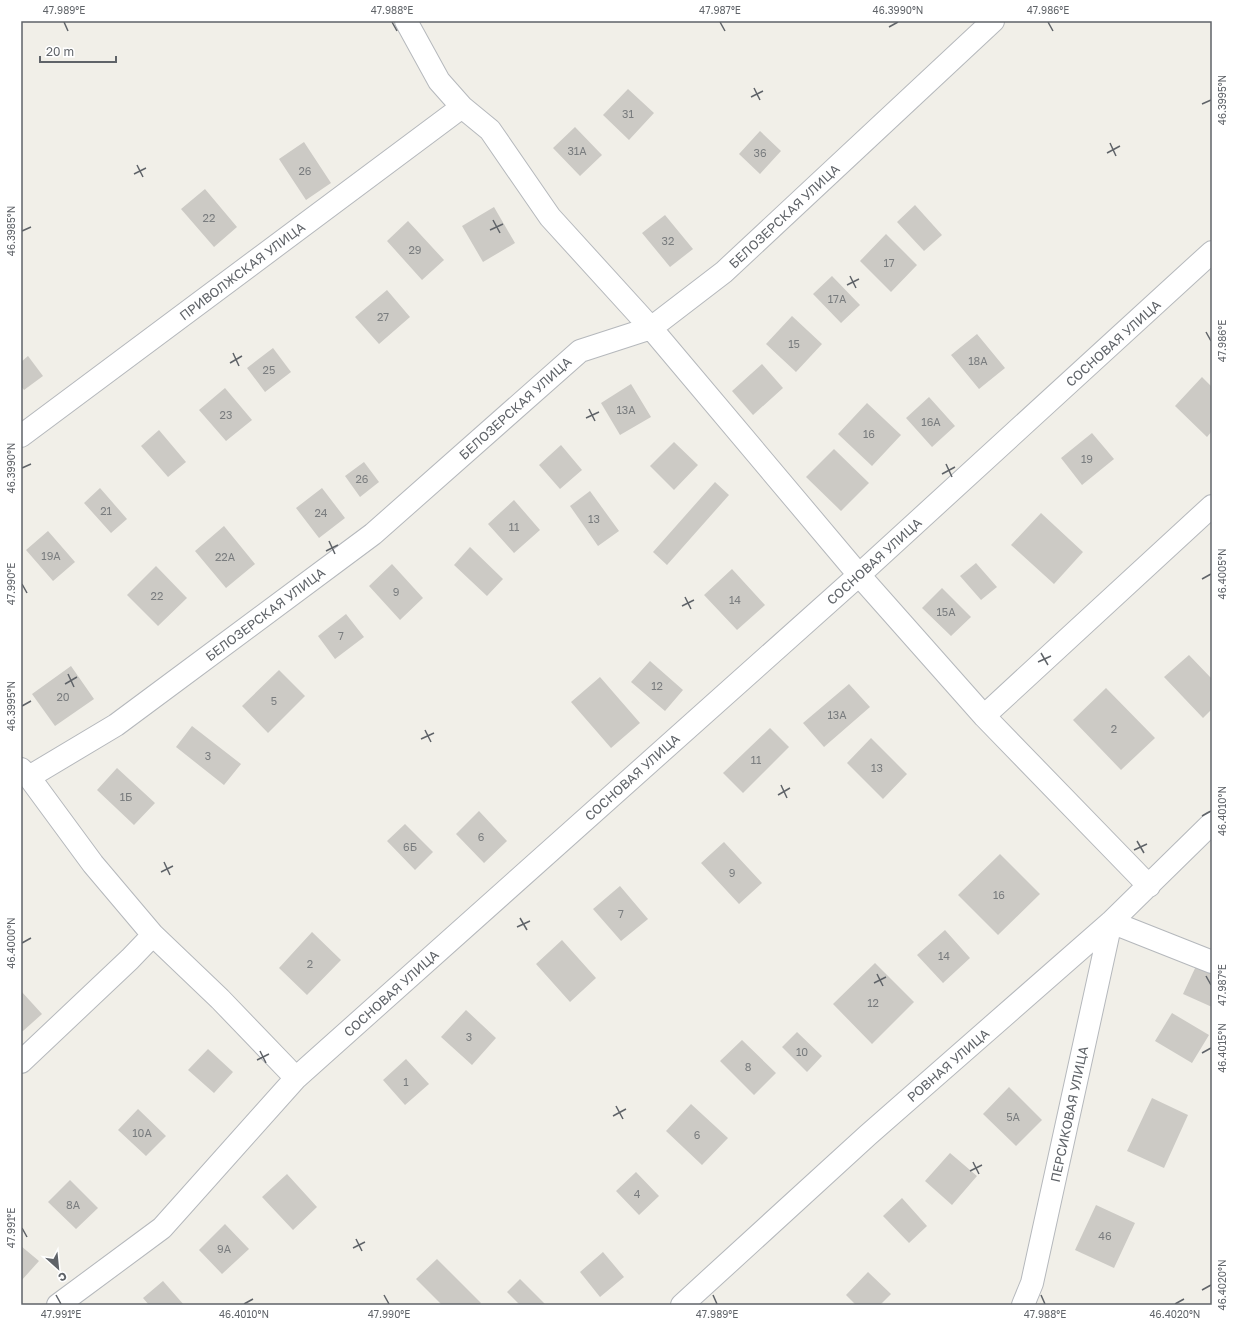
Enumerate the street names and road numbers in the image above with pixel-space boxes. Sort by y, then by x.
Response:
street label: БЕЛОЗЕРСКАЯ УЛИЦА [725,160,843,271]
street label: ПРИВОЛЖСКАЯ УЛИЦА [176,218,308,323]
street label: СОСНОВАЯ УЛИЦА [1062,296,1164,390]
street label: БЕЛОЗЕРСКАЯ УЛИЦА [456,353,575,463]
street label: СОСНОВАЯ УЛИЦА [823,514,925,608]
street label: БЕЛОЗЕРСКАЯ УЛИЦА [202,564,328,664]
street label: СОСНОВАЯ УЛИЦА [581,730,683,824]
street label: СОСНОВАЯ УЛИЦА [340,946,442,1040]
street label: РОВНАЯ УЛИЦА [904,1025,993,1105]
street label: ПЕРСИКОВАЯ УЛИЦА [1047,1044,1091,1184]

